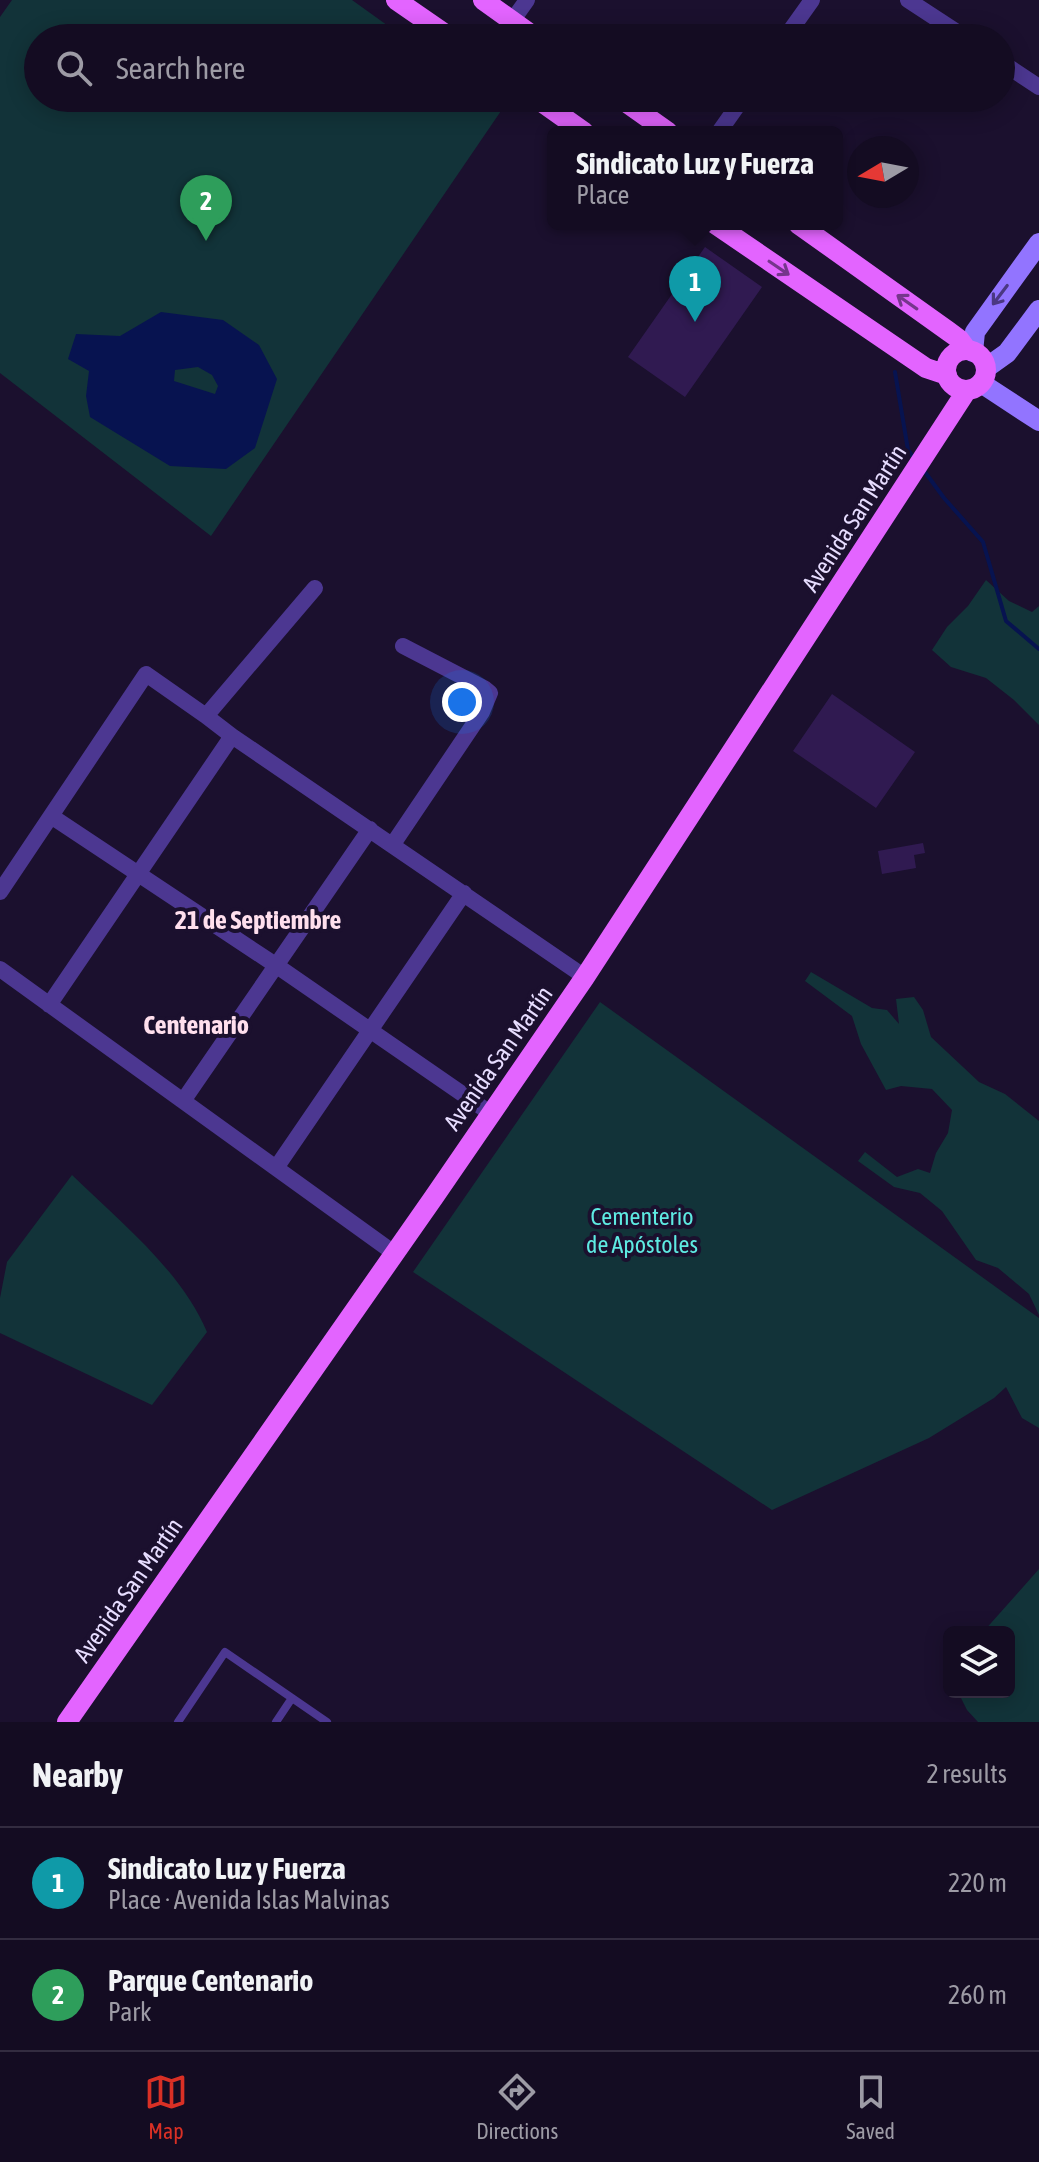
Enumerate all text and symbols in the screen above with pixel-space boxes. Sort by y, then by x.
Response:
search box [24,24,1015,112]
icon: search [52,46,96,90]
text: Search here [116,51,245,85]
popup [547,126,843,230]
north arrow [847,136,919,208]
text: Sindicato Luz y Fuerza [576,146,814,180]
pin: 2 [180,175,232,241]
text: Place [576,180,629,210]
pin: 1 [669,256,721,322]
one-way arrow [768,260,790,276]
one-way arrow [992,284,1009,305]
one-way arrow [896,293,918,310]
street label: Avenida San Martín [796,440,912,596]
your location [442,682,482,722]
district label: 21 de Septiembre [175,905,341,935]
street label: Avenida San Martín [438,981,558,1135]
district label: Centenario [143,1010,249,1040]
park label: Cementerio de Apóstoles [586,1203,698,1258]
street label: Avenida San Martín [68,1513,188,1667]
map controls [943,1626,1015,1698]
button: layers [943,1626,1015,1698]
text: Nearby [32,1755,123,1794]
text: 2 results [926,1759,1007,1789]
text: Sindicato Luz y Fuerza [108,1851,346,1885]
text: 1 [52,1868,64,1898]
text: 220 m [948,1868,1007,1898]
text: Place · Avenida Islas Malvinas [108,1885,390,1915]
text: Parque Centenario [108,1963,313,1997]
text: 2 [52,1980,64,2010]
text: 260 m [948,1980,1007,2010]
text: Park [108,1997,151,2027]
tab: Map [144,2070,188,2144]
tab: Directions [476,2070,558,2144]
tab: Saved [846,2070,895,2144]

